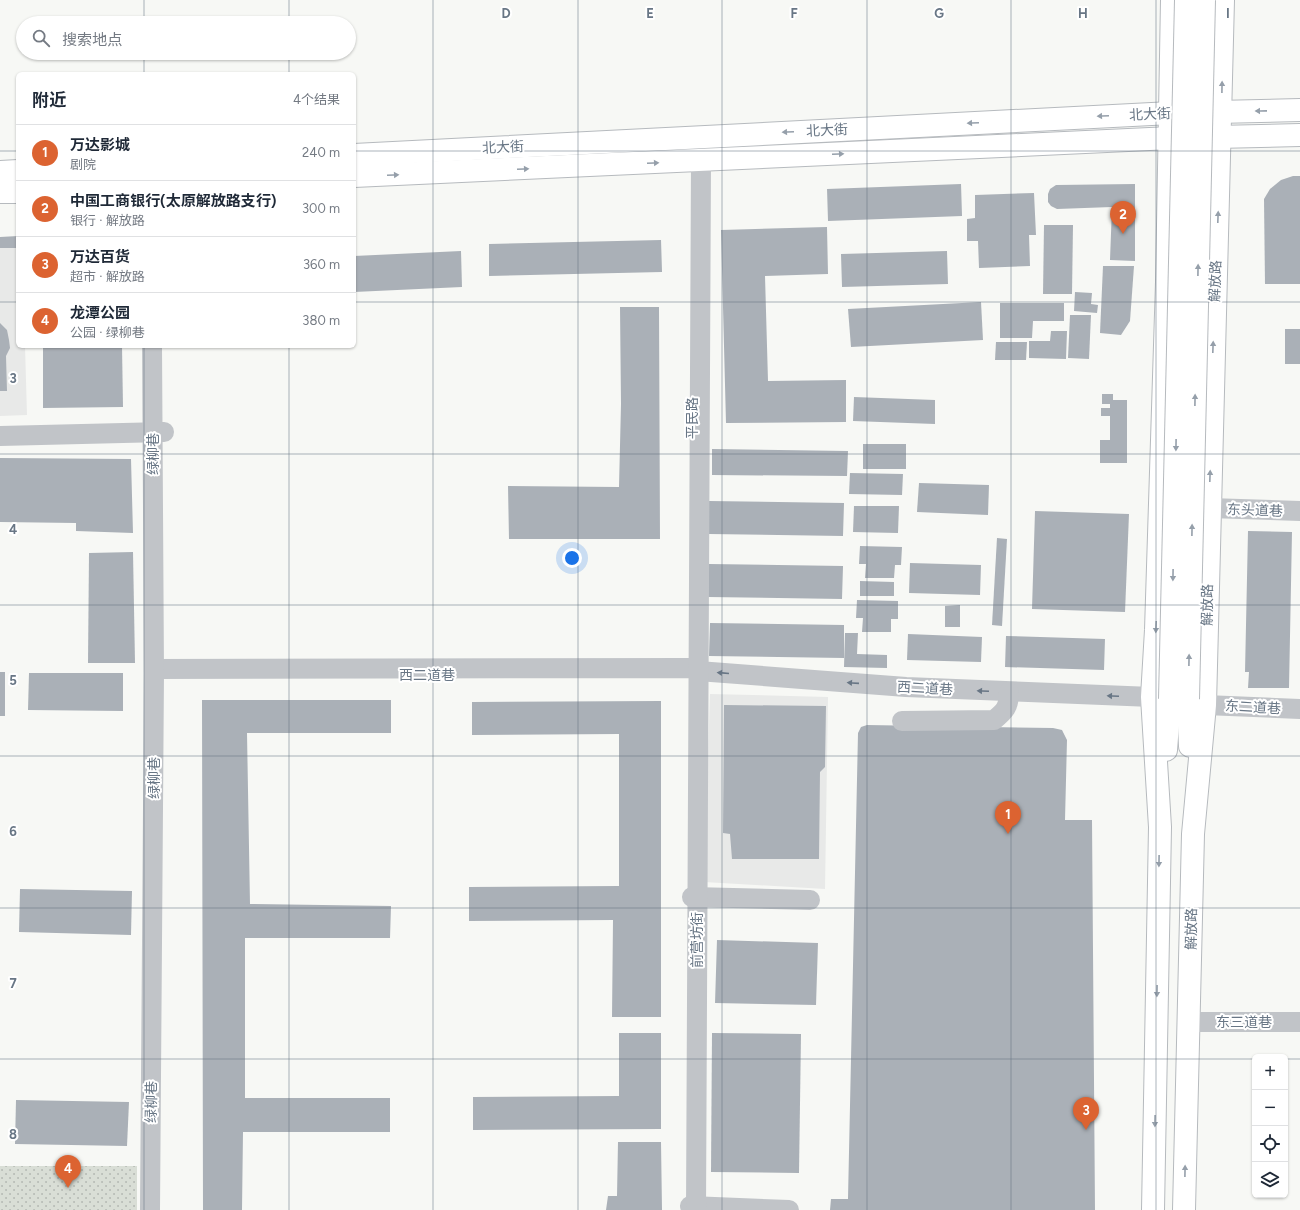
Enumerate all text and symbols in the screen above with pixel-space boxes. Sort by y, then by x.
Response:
text: D [501,6,511,21]
text: E [646,6,654,21]
text: F [790,6,798,21]
text: G [934,6,944,21]
text: H [1078,6,1088,21]
text: I [1226,6,1230,21]
search box [16,16,356,60]
icon: search [30,27,52,49]
text: 搜索地点 [62,31,122,49]
one-way arrow [1219,80,1225,93]
text: 附近 [32,90,66,110]
text: 4个结果 [293,92,340,107]
street label: 北大街 [1129,105,1171,124]
one-way arrow [1254,108,1267,114]
one-way arrow [1097,113,1109,120]
one-way arrow [967,119,979,126]
street label: 北大街 [806,121,848,140]
one-way arrow [782,129,794,136]
text: 万达影城 [70,136,130,154]
street label: 北大街 [482,138,524,157]
text: 1 [42,145,48,160]
text: 240 m [302,145,340,160]
one-way arrow [832,151,845,157]
text: 剧院 [70,157,96,172]
one-way arrow [647,159,659,166]
one-way arrow [517,165,529,172]
one-way arrow [387,171,399,178]
text: 中国工商银行(太原解放路支行) [70,192,276,210]
text: 2 [41,201,49,216]
text: 300 m [302,201,340,216]
pin: 2 [1110,201,1136,234]
one-way arrow [1214,211,1221,223]
text: 银行 · 解放路 [70,213,145,228]
text: 万达百货 [70,248,130,266]
text: 3 [41,257,49,272]
text: 360 m [303,257,340,272]
street label: 解放路 [1206,260,1225,302]
one-way arrow [1195,263,1201,276]
text: 超市 · 解放路 [70,269,145,284]
text: 龙潭公园 [70,304,130,322]
text: 4 [41,313,49,328]
text: 380 m [302,313,340,328]
text: 公园 · 绿柳巷 [70,325,145,340]
one-way arrow [1210,341,1217,353]
text: 3 [9,371,17,386]
one-way arrow [1192,393,1198,406]
street label: 平民路 [684,397,701,439]
street label: 绿柳巷 [145,433,162,475]
one-way arrow [1173,439,1179,452]
one-way arrow [1207,469,1213,482]
street label: 东头道巷 [1227,501,1283,520]
text: 4 [9,522,17,537]
one-way arrow [1189,523,1195,536]
your location [562,548,582,568]
one-way arrow [1170,569,1176,582]
street label: 解放路 [1199,584,1216,626]
one-way arrow [1152,621,1159,633]
one-way arrow [1186,653,1192,666]
street label: 西二道巷 [399,667,455,684]
one-way arrow [717,670,729,676]
text: 5 [9,673,17,688]
street label: 西二道巷 [897,679,953,698]
one-way arrow [847,680,859,687]
one-way arrow [977,688,989,695]
one-way arrow [1107,692,1119,699]
street label: 东二道巷 [1225,698,1281,717]
street label: 绿柳巷 [146,757,163,799]
pin: 1 [995,801,1021,834]
text: 6 [9,824,17,839]
one-way arrow [1156,855,1162,868]
street label: 解放路 [1183,908,1200,950]
street label: 前营坊街 [689,912,706,968]
text: 7 [9,976,17,991]
one-way arrow [1154,985,1160,998]
street label: 东三道巷 [1216,1014,1272,1031]
map controls [1252,1054,1288,1198]
button: + [1252,1054,1288,1090]
street label: 绿柳巷 [143,1081,160,1123]
button: − [1252,1090,1288,1126]
pin: 3 [1073,1097,1099,1130]
one-way arrow [1152,1115,1158,1128]
button: locate [1252,1126,1288,1162]
text: 8 [9,1127,17,1142]
pin: 4 [55,1155,81,1188]
button: layers [1252,1162,1288,1198]
one-way arrow [1182,1164,1188,1177]

